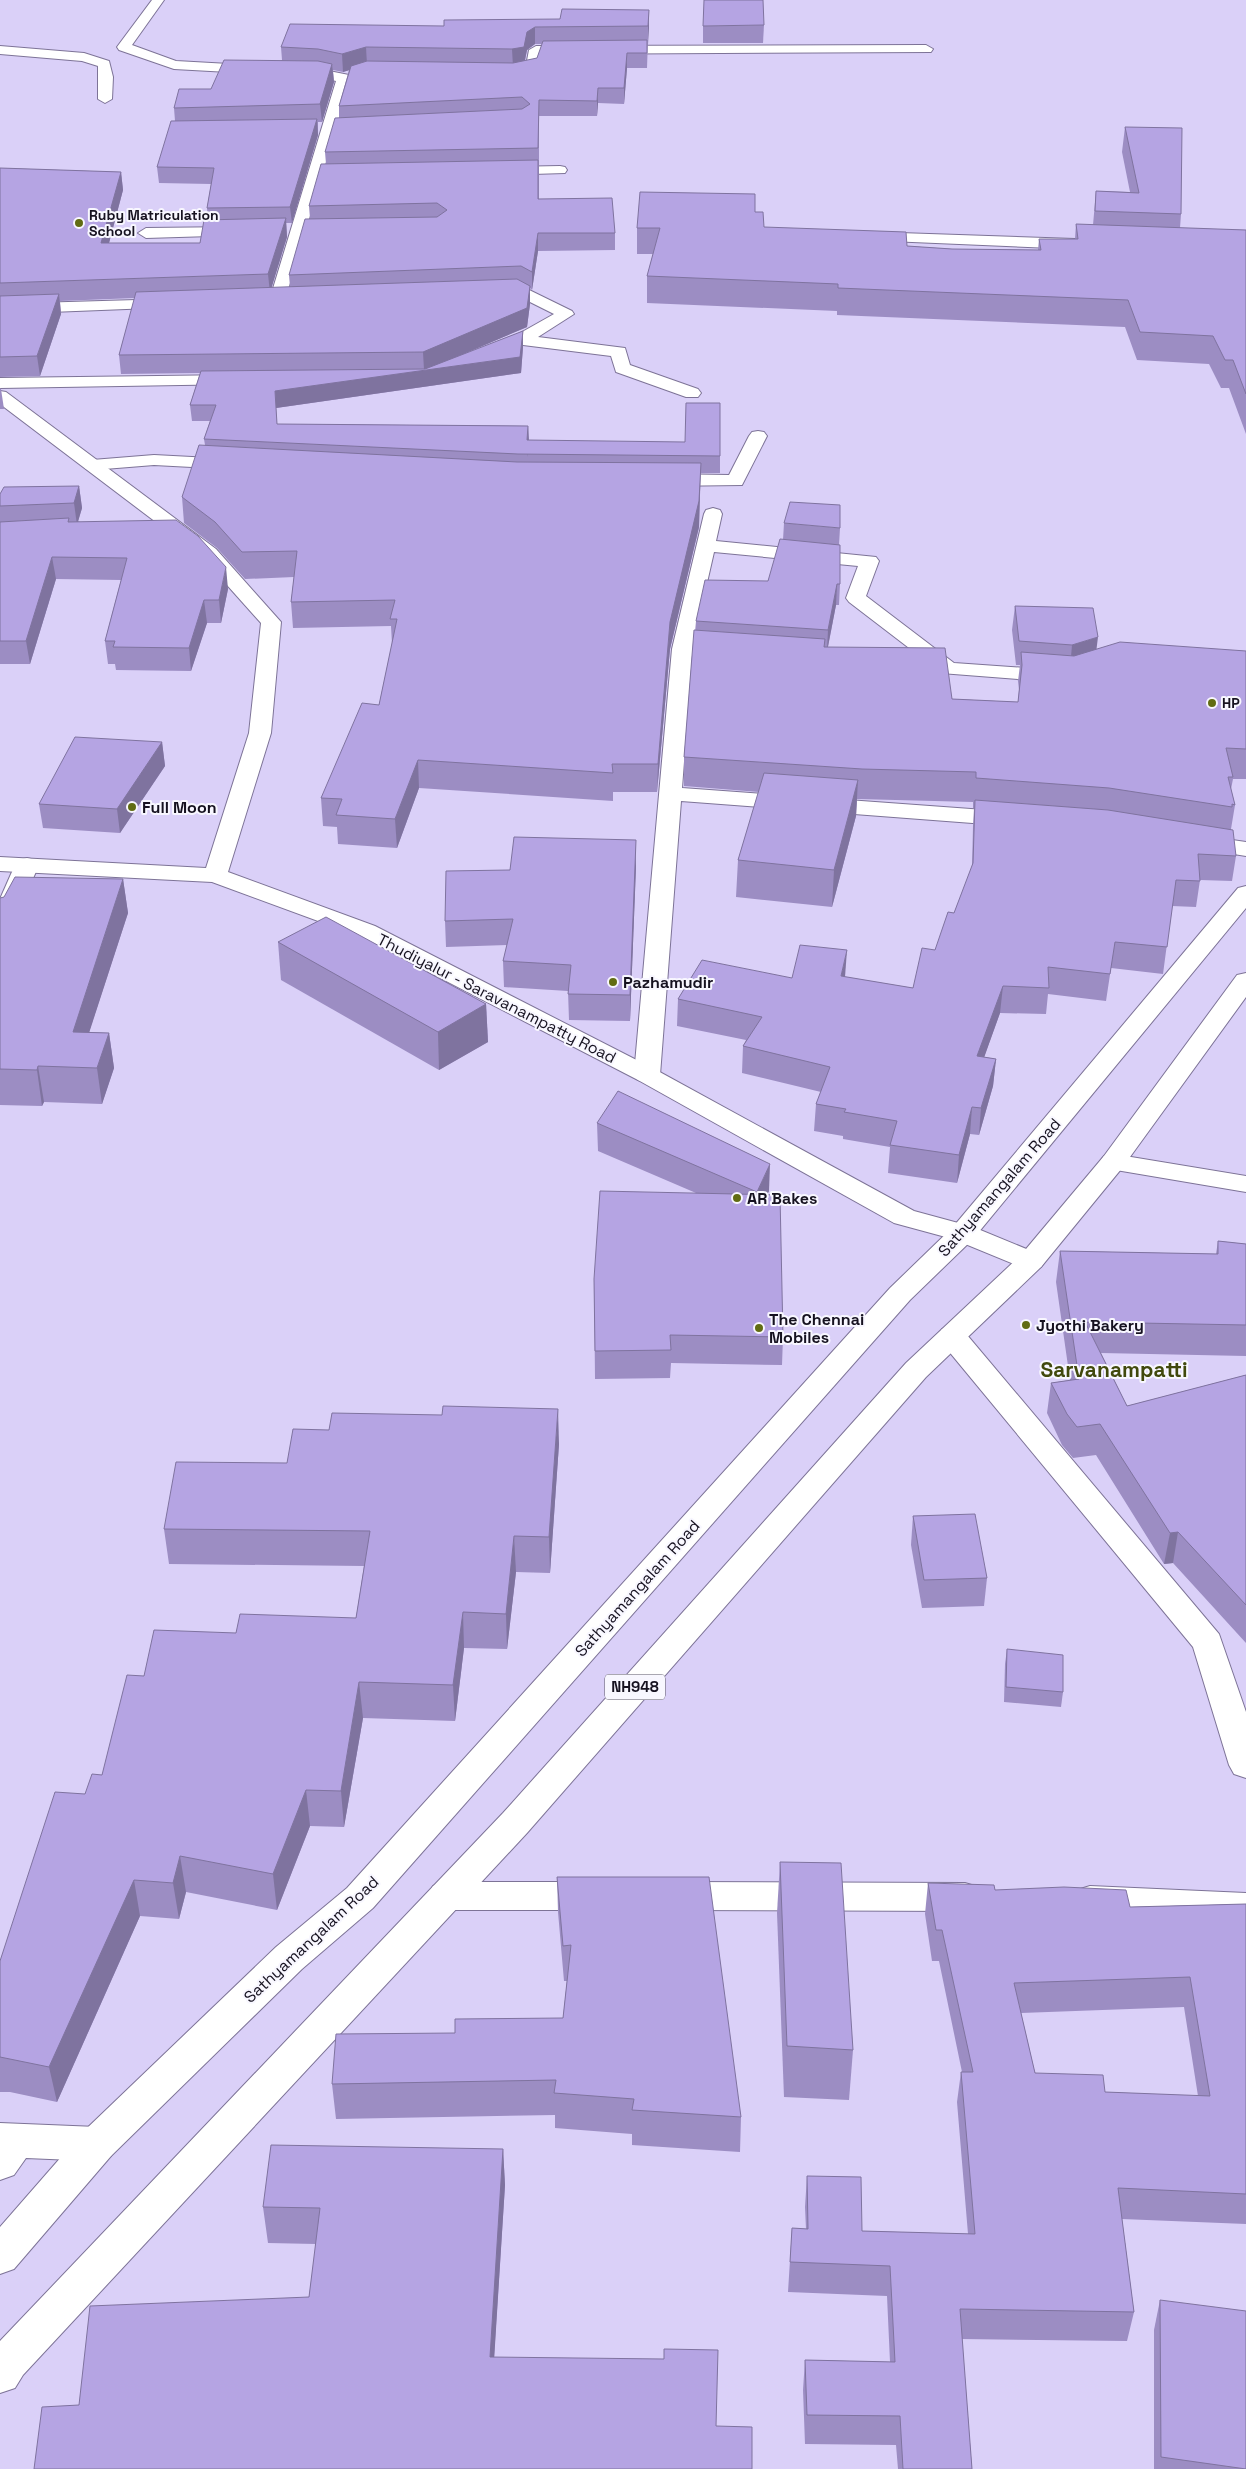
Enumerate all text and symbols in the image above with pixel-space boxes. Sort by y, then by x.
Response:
place label: Ruby Matriculation School [89,206,219,240]
marker: Ruby Matriculation School [73,217,85,229]
place label: HP [1222,694,1240,712]
marker: HP [1206,697,1218,709]
place label: Full Moon [142,797,217,818]
marker: Full Moon [126,801,138,813]
street label: Thudiyalur - Saravanampatty Road [374,929,620,1068]
place label: Pazhamudir [623,972,713,993]
marker: Pazhamudir [607,976,619,988]
street label: Sathyamangalam Road [933,1114,1065,1261]
place label: AR Bakes [747,1188,817,1209]
marker: AR Bakes [731,1192,743,1204]
place label: The Chennai Mobiles [769,1309,864,1348]
place label: Jyothi Bakery [1036,1315,1144,1336]
marker: Jyothi Bakery [1020,1319,1032,1331]
marker: The Chennai Mobiles [753,1322,765,1334]
district label: Sarvanampatti [1040,1356,1188,1383]
street label: Sathyamangalam Road [570,1516,704,1661]
road number: NH948 [605,1674,665,1700]
street label: Sathyamangalam Road [239,1871,383,2007]

